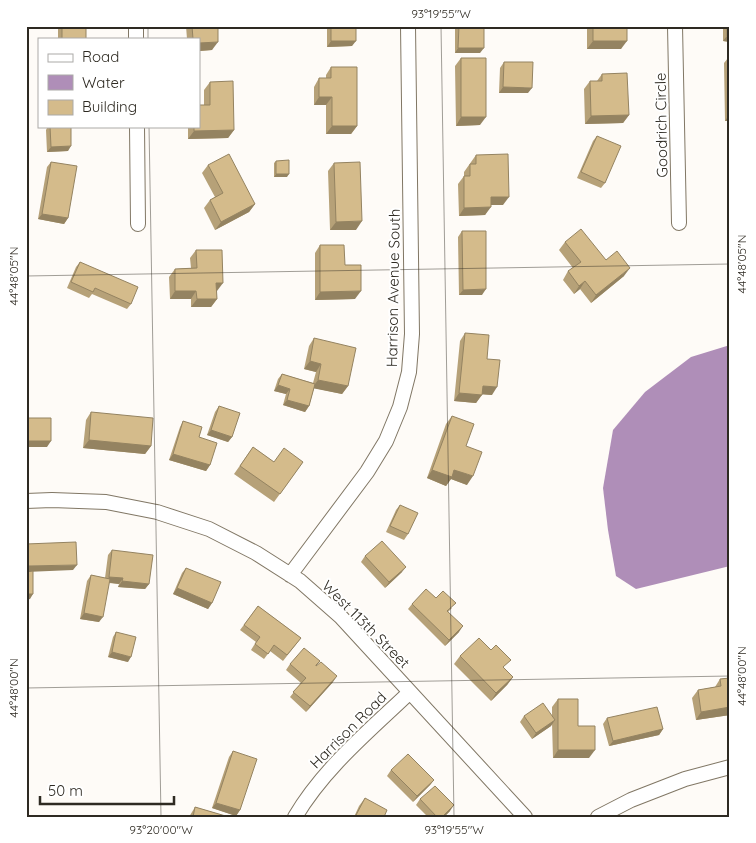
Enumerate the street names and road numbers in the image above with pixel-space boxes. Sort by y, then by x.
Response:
street label: Goodrich Circle [651,72,671,178]
street label: Harrison Avenue South [382,209,404,367]
street label: West 113th Street [318,576,414,672]
street label: Harrison Road [306,688,390,772]

